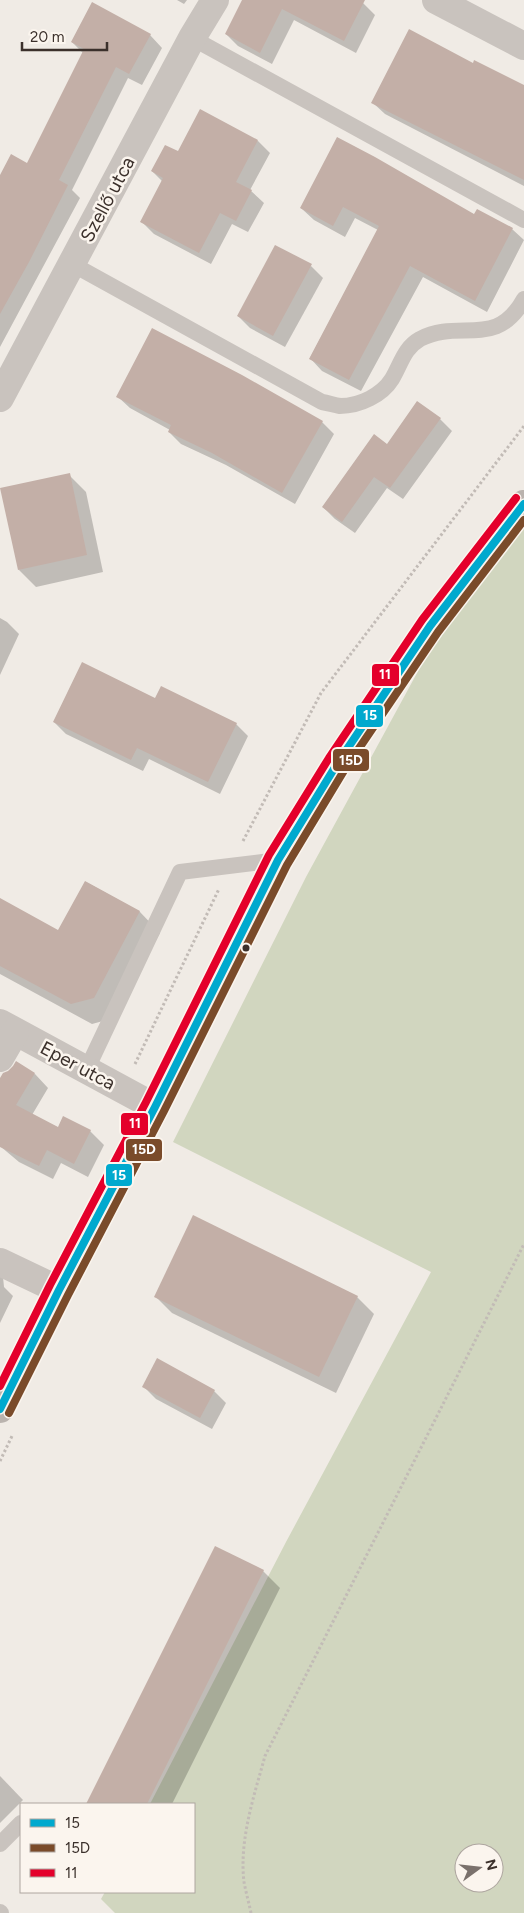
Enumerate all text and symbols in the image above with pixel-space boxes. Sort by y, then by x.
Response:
scale bar [22,20,108,52]
text: 20 m [30,28,64,46]
street label: Szellő utca [75,153,139,246]
line badge: 11 [371,663,400,687]
text: 11 [379,666,391,683]
line badge: 15 [355,704,384,728]
text: 15 [363,707,377,724]
line badge: 15D [332,748,370,772]
text: 15D [339,752,363,769]
unlabelled marker [241,943,251,953]
street label: Eper utca [36,1036,119,1095]
line badge: 11 [120,1112,149,1136]
text: 11 [129,1115,141,1132]
line badge: 15D [125,1138,163,1162]
text: 15D [132,1141,156,1158]
line badge: 15 [105,1163,133,1187]
text: 15 [112,1167,126,1184]
legend [20,1803,195,1893]
text: 15 [65,1814,80,1832]
text: 15D [65,1839,90,1857]
north arrow [454,1843,504,1893]
text: N [481,1857,501,1872]
text: 11 [65,1864,77,1882]

